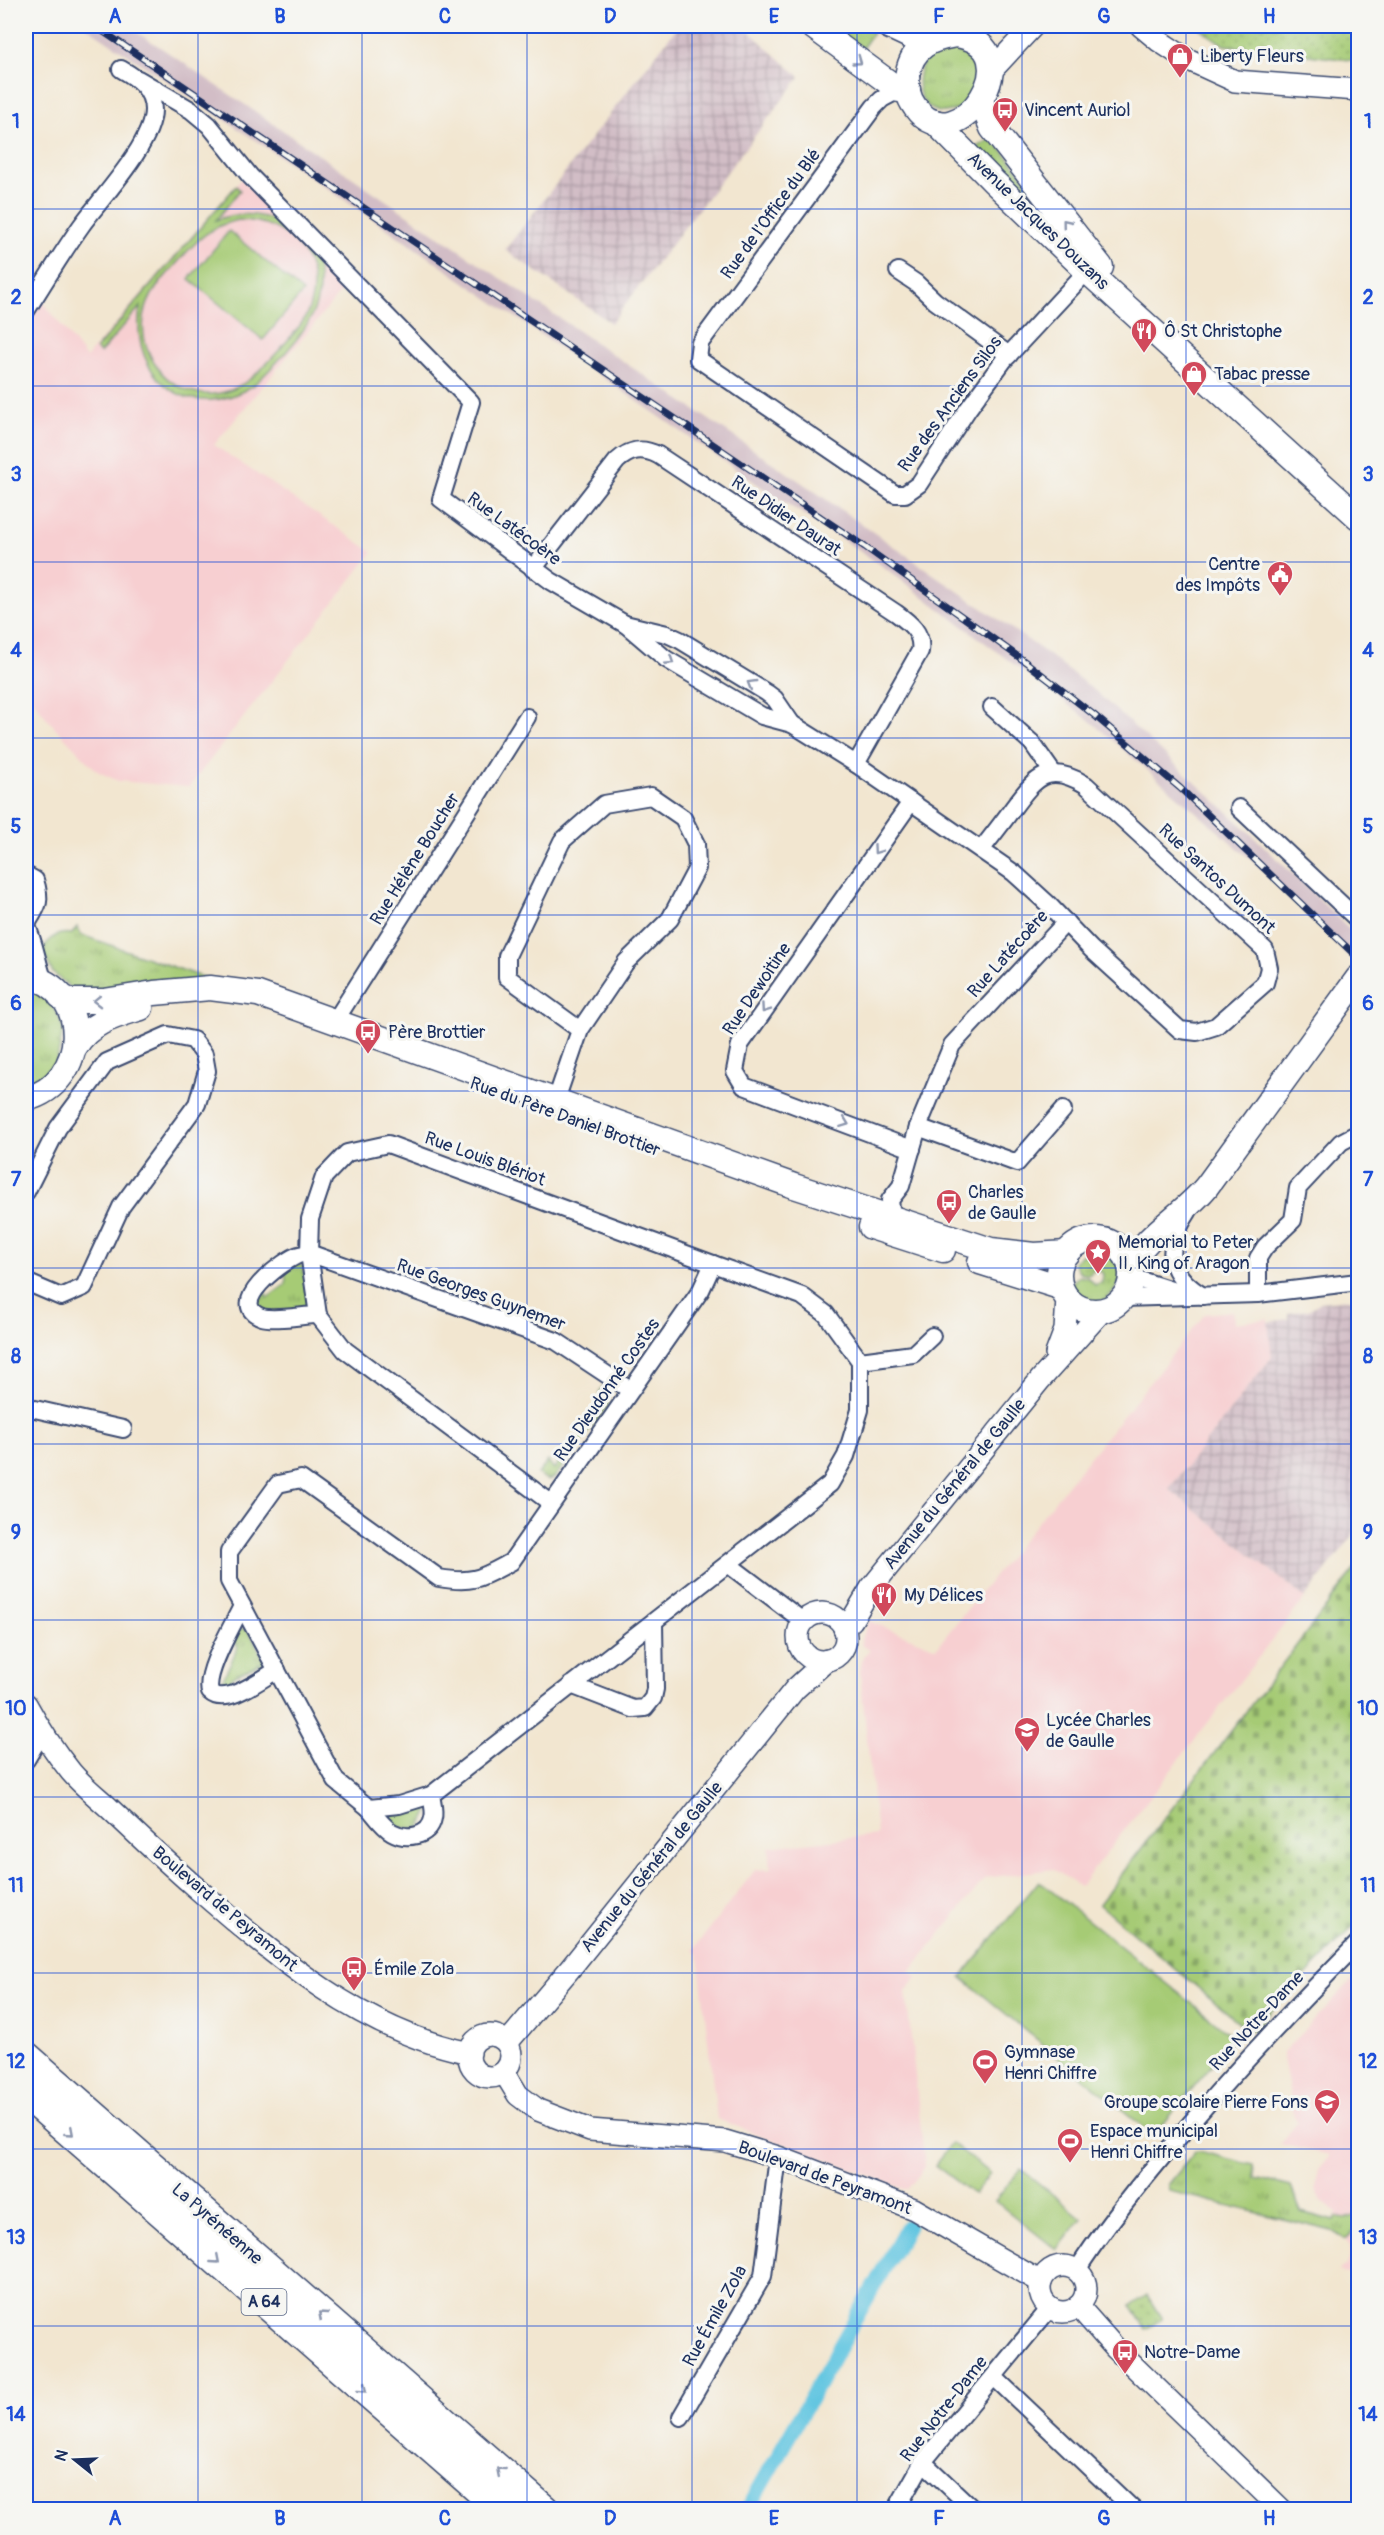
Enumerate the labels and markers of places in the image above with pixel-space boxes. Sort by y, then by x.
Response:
shop icon: Liberty Fleurs [1165,41,1195,79]
place label: Liberty Fleurs [1200,45,1304,68]
bus stop icon: Vincent Auriol [990,95,1020,133]
place label: Vincent Auriol [1024,99,1130,122]
restaurant icon: Ô St Christophe [1129,316,1159,354]
place label: Ô St Christophe [1164,320,1282,343]
shop icon: Tabac presse [1179,359,1209,397]
place label: Tabac presse [1214,363,1310,386]
place label: Centre des Impôts [1175,553,1260,597]
public building icon: Centre des Impôts [1265,559,1295,597]
bus stop icon: Père Brottier [353,1017,383,1055]
place label: Père Brottier [388,1021,486,1044]
place label: Charles de Gaulle [968,1181,1036,1225]
bus stop icon: Charles de Gaulle [934,1187,964,1225]
place label: Memorial to Peter II, King of Aragon [1118,1231,1254,1275]
place icon: Memorial to Peter II, King of Aragon [1083,1237,1113,1275]
restaurant icon: My Délices [869,1580,899,1618]
place label: My Délices [904,1584,983,1607]
place label: Lycée Charles de Gaulle [1046,1709,1151,1753]
school or university icon: Lycée Charles de Gaulle [1012,1715,1042,1753]
bus stop icon: Émile Zola [339,1954,369,1992]
place label: Émile Zola [374,1958,454,1981]
place label: Gymnase Henri Chiffre [1004,2041,1097,2085]
sports icon: Gymnase Henri Chiffre [970,2047,1000,2085]
school or university icon: Groupe scolaire Pierre Fons [1312,2087,1342,2125]
place label: Groupe scolaire Pierre Fons [1104,2091,1308,2114]
place label: Espace municipal Henri Chiffre [1090,2120,1218,2164]
sports icon: Espace municipal Henri Chiffre [1055,2126,1085,2164]
bus stop icon: Notre-Dame [1110,2337,1140,2375]
place label: Notre-Dame [1144,2341,1240,2364]

